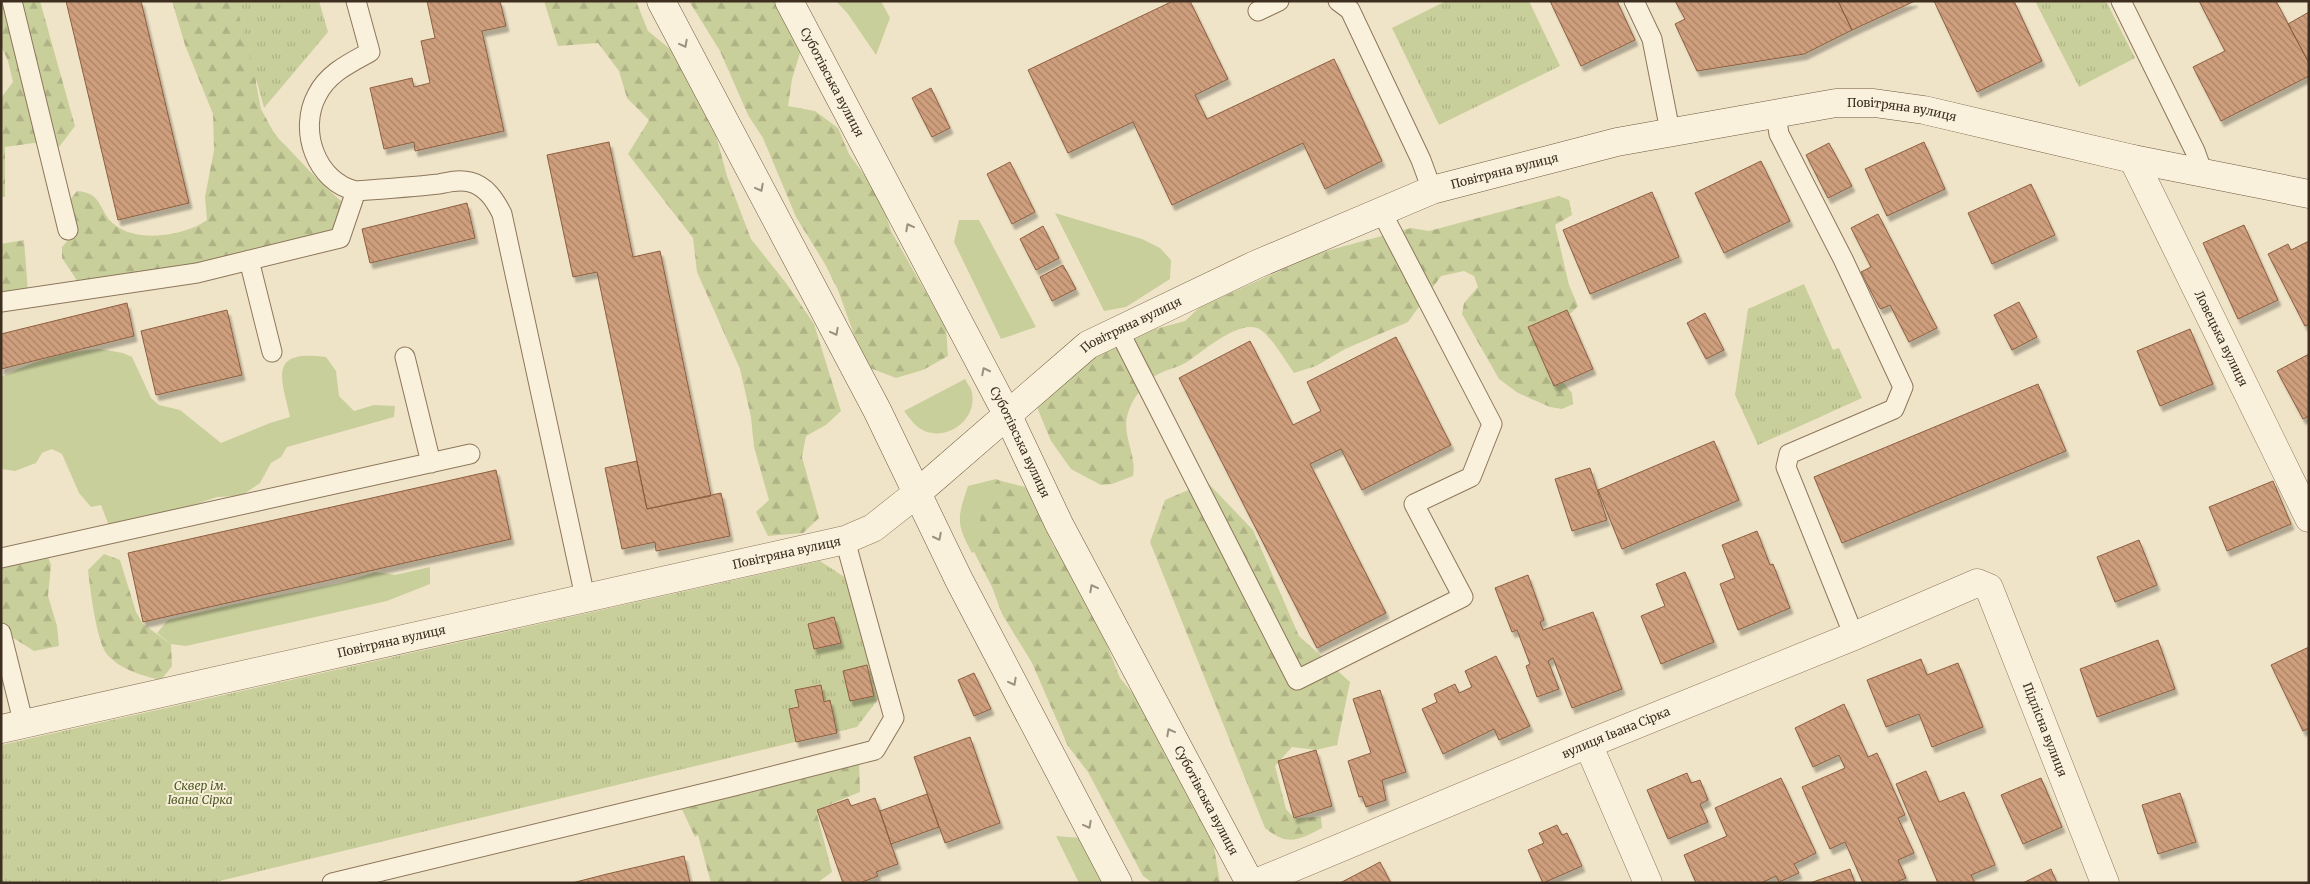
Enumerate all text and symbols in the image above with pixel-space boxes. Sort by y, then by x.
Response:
street label: Суботівська вулиця [797,25,867,139]
one-way arrow [678,39,688,48]
street label: Повітряна вулиця [1847,95,1958,124]
street label: Повітряна вулиця [1449,150,1560,192]
one-way arrow [753,183,763,192]
one-way arrow [905,224,915,233]
street label: Ловецька вулиця [2192,288,2251,389]
street label: Повітряна вулиця [1077,293,1184,355]
one-way arrow [829,327,839,336]
one-way arrow [981,367,991,376]
street label: Суботівська вулиця [987,384,1053,500]
one-way arrow [932,532,942,541]
street label: Повітряна вулиця [731,533,842,572]
one-way arrow [1089,585,1099,594]
street label: Повітряна вулиця [336,622,447,661]
one-way arrow [1007,676,1017,685]
street label: Підлісна вулиця [2020,680,2070,779]
street label: вулиця Івана Сірка [1559,703,1673,761]
one-way arrow [1166,728,1176,737]
street label: Суботівська вулиця [1171,743,1242,858]
park label: Сквер ім. Івана Сірка [167,778,233,807]
one-way arrow [1082,820,1092,829]

